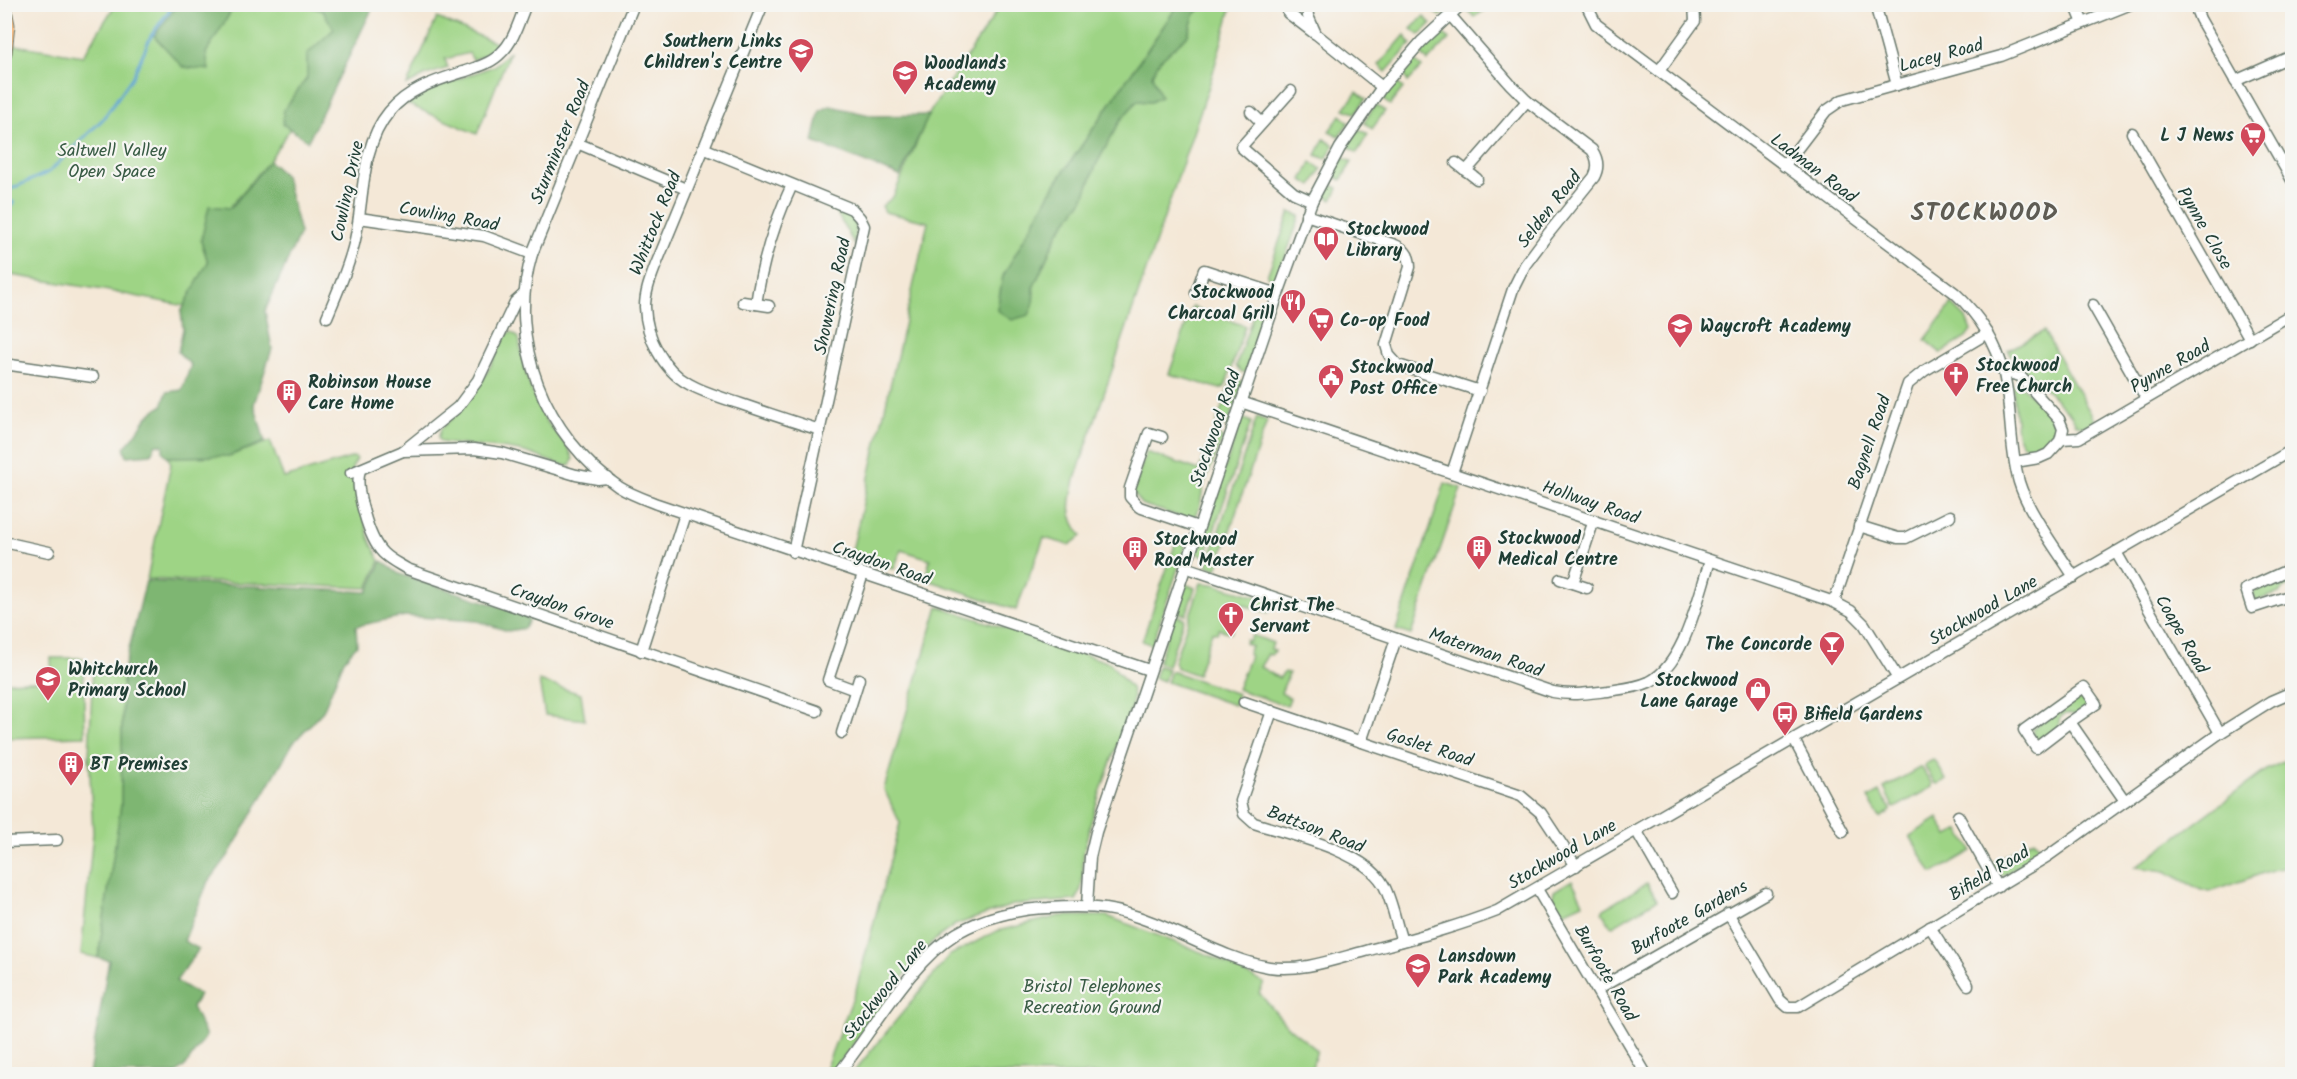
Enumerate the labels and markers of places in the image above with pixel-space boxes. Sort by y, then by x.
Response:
place label: Southern Links Children's Centre [644,28,783,78]
school or university icon: Southern Links Children's Centre [786,36,816,74]
place label: Woodlands Academy [924,50,1007,100]
school or university icon: Woodlands Academy [890,58,920,96]
supermarket icon: L J News [2238,120,2268,158]
place label: L J News [2160,122,2235,151]
place label: Stockwood Library [1346,216,1429,266]
library icon: Stockwood Library [1311,224,1341,262]
place label: Stockwood Charcoal Grill [1168,279,1274,329]
restaurant icon: Stockwood Charcoal Grill [1278,287,1308,325]
supermarket icon: Co-op Food [1306,305,1336,343]
place label: Co-op Food [1340,307,1430,336]
school or university icon: Waycroft Academy [1665,311,1695,349]
place label: Waycroft Academy [1700,313,1852,342]
place label: Stockwood Free Church [1976,352,2072,402]
place label: Stockwood Post Office [1350,354,1438,404]
church icon: Stockwood Free Church [1941,360,1971,398]
public building icon: Stockwood Post Office [1316,362,1346,400]
place label: Robinson House Care Home [308,369,431,419]
building icon: Robinson House Care Home [274,377,304,415]
place label: Stockwood Medical Centre [1498,525,1618,575]
place label: Stockwood Road Master [1154,526,1255,576]
building icon: Stockwood Medical Centre [1464,533,1494,571]
building icon: Stockwood Road Master [1120,534,1150,572]
place label: Christ The Servant [1250,592,1335,642]
church icon: Christ The Servant [1216,600,1246,638]
bar icon: The Concorde [1817,629,1847,667]
place label: The Concorde [1705,631,1812,660]
place label: Whitchurch Primary School [68,656,186,706]
school or university icon: Whitchurch Primary School [33,664,63,702]
place label: Stockwood Lane Garage [1640,667,1738,717]
shop icon: Stockwood Lane Garage [1743,675,1773,713]
bus stop icon: Bifield Gardens [1770,699,1800,737]
place label: Bifield Gardens [1804,701,1923,730]
building icon: BT Premises [56,749,86,787]
place label: BT Premises [90,751,189,780]
place label: Lansdown Park Academy [1438,943,1552,993]
school or university icon: Lansdown Park Academy [1403,951,1433,989]

